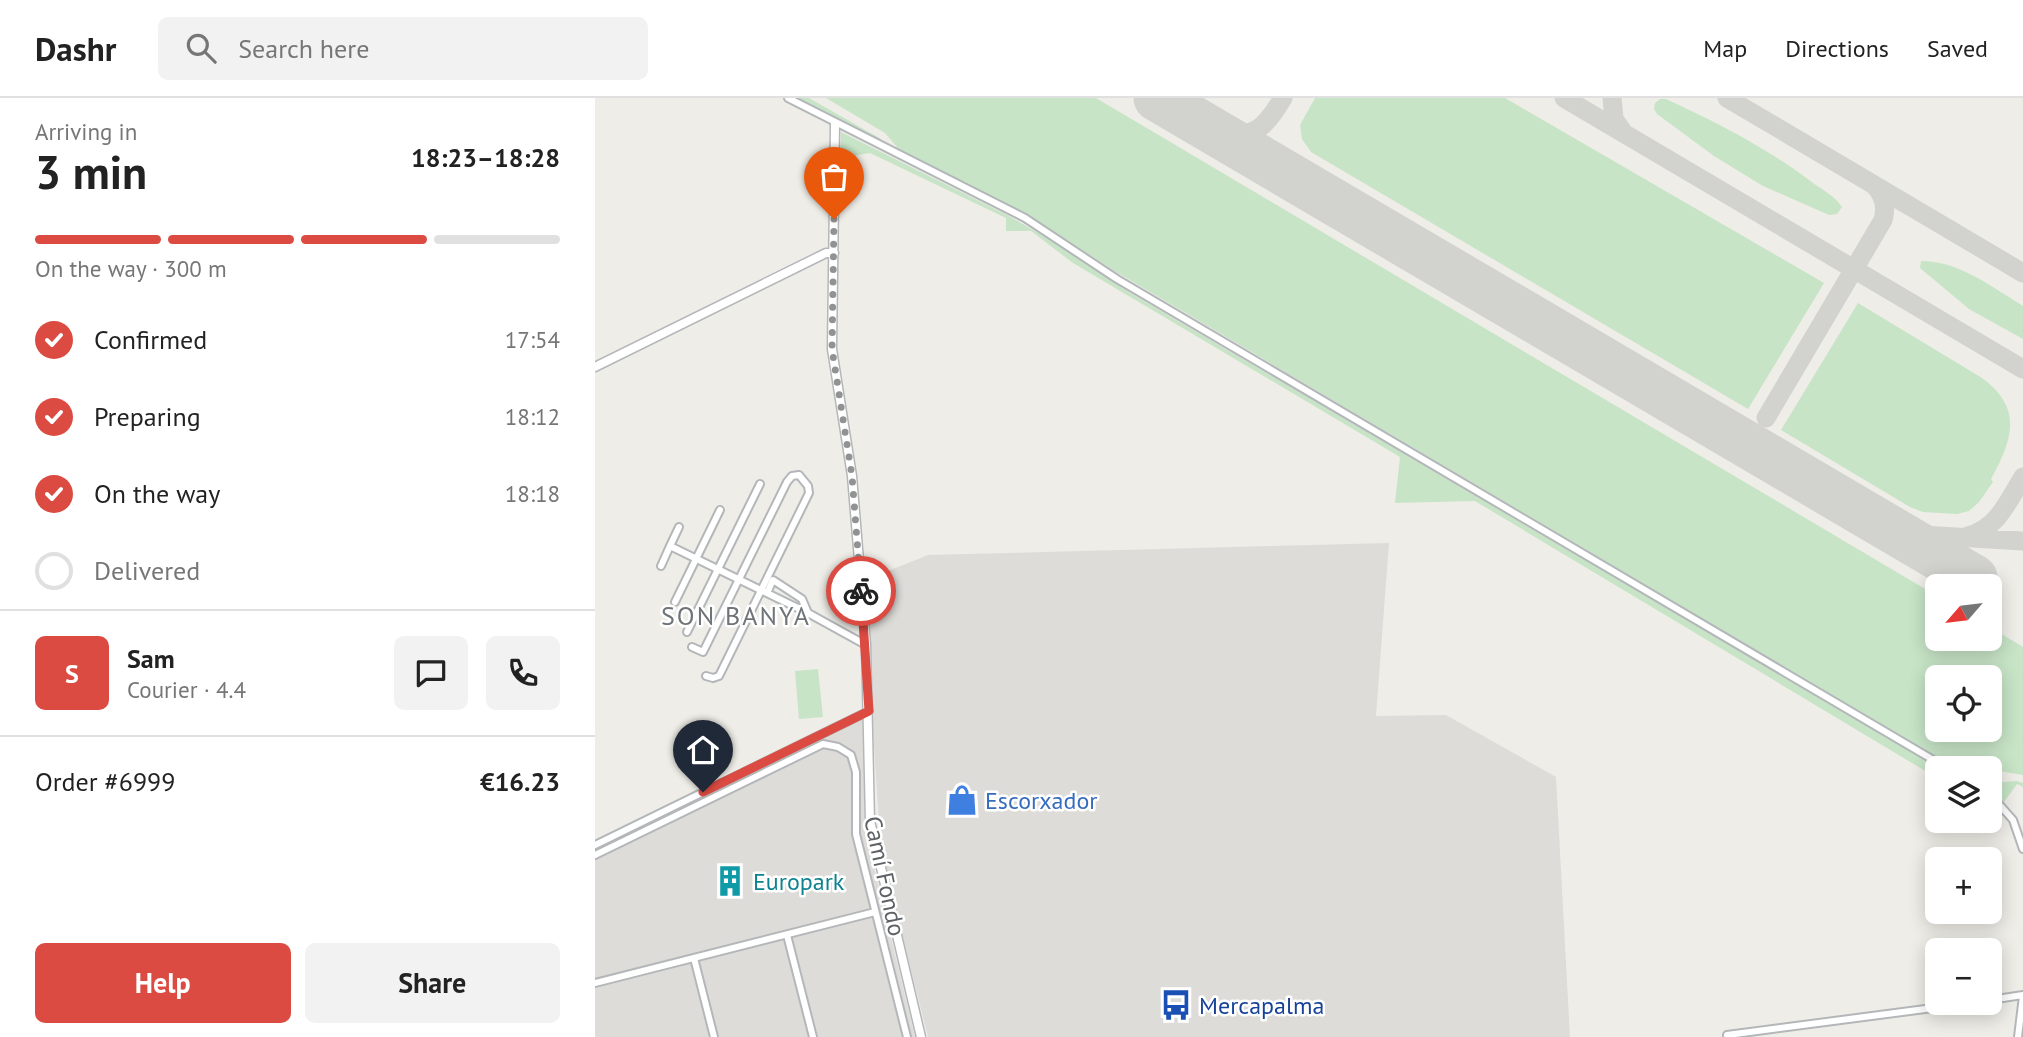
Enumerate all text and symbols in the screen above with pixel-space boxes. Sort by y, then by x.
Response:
search box [158,17,648,80]
text: Dashr [35,27,116,70]
icon: search [182,29,220,67]
text: Search here [238,32,369,65]
text: Map [1703,33,1747,64]
text: Directions [1785,33,1889,64]
text: Saved [1927,33,1988,64]
text: Arriving in [35,117,137,146]
text: 18:23–18:28 [411,141,560,174]
text: 3 min [35,142,147,202]
pin [804,147,864,219]
icon: bag [815,158,853,196]
text: On the way · 300 m [35,254,227,283]
icon: check [35,321,73,359]
text: Confirmed [94,323,207,356]
text: 17:54 [505,325,560,354]
icon: check [35,398,73,436]
text: Preparing [94,400,201,433]
text: 18:12 [505,402,560,431]
icon: check [35,475,73,513]
text: On the way [94,477,220,510]
text: 18:18 [505,479,560,508]
text: Delivered [94,554,200,587]
courier [826,556,896,626]
icon: bike [842,572,880,610]
north arrow [1925,574,2002,651]
map controls [1925,574,2002,1015]
district label: SON BANYA [661,599,811,632]
button: chat [394,636,468,710]
button: phone [486,636,560,710]
text: Sam [127,642,175,675]
text: S [65,657,79,690]
button: locate [1925,665,2002,742]
text: Courier · 4.4 [127,675,246,704]
pin [673,720,733,792]
icon: home [684,731,722,769]
button: layers [1925,756,2002,833]
text: Order #6999 [35,765,175,798]
text: €16.23 [480,765,560,798]
shop icon: Escorxador [945,783,979,817]
place label: Escorxador [985,785,1097,816]
street label: Camí Fondo [857,813,913,939]
button: + [1925,847,2002,924]
building icon: Europark [713,864,747,898]
place label: Europark [753,866,845,897]
button: − [1925,938,2002,1015]
button: Help [35,943,291,1023]
button: Share [305,943,560,1023]
bus stop icon: Mercapalma [1159,988,1193,1022]
place label: Mercapalma [1199,990,1324,1021]

